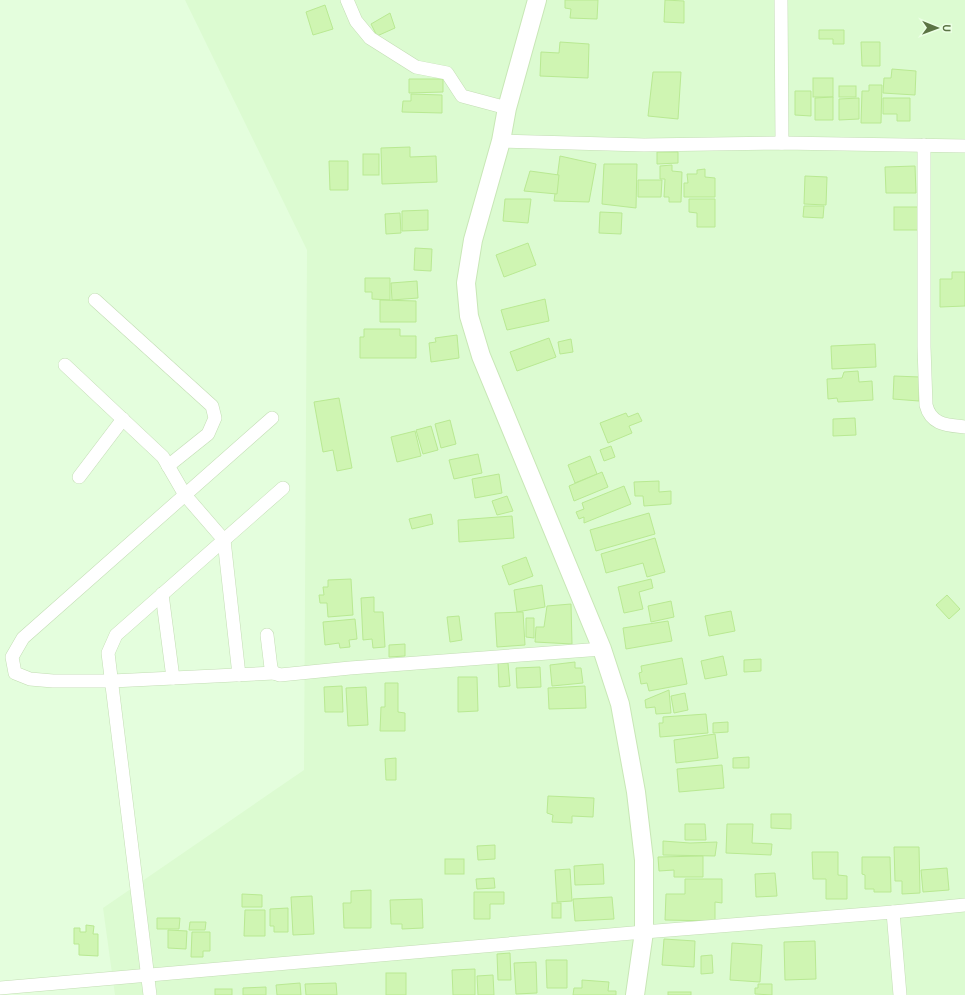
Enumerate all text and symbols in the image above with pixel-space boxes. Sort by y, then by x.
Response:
north arrow [917,8,957,48]
text: U [941,24,953,32]

